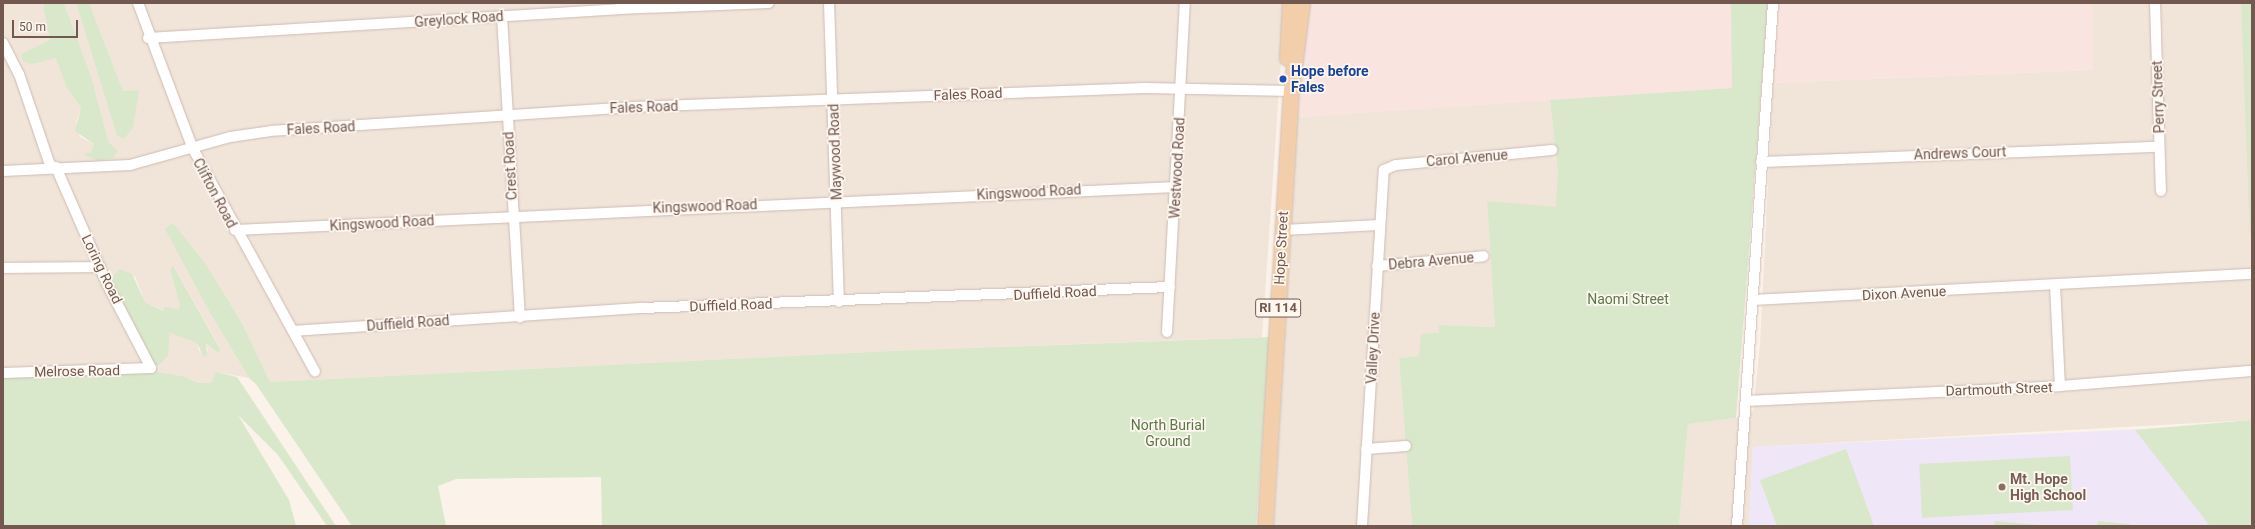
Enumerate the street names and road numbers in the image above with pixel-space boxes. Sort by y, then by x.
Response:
street label: Greylock Road [414,7,504,31]
street label: Perry Street [2148,60,2168,134]
street label: Fales Road [933,84,1003,104]
street label: Fales Road [609,97,679,117]
street label: Maywood Road [825,104,845,200]
street label: Westwood Road [1166,117,1188,219]
street label: Fales Road [286,118,356,138]
street label: Crest Road [500,131,520,201]
street label: Andrews Court [1913,143,2007,163]
street label: Carol Avenue [1425,146,1509,170]
street label: Clifton Road [190,155,240,231]
street label: Kingswood Road [976,181,1082,203]
street label: Kingswood Road [652,196,758,216]
street label: Hope Street [1271,211,1291,285]
street label: Kingswood Road [329,212,435,234]
street label: Loring Road [78,232,126,306]
street label: Debra Avenue [1388,249,1474,273]
street label: Duffield Road [1013,282,1097,304]
street label: Dixon Avenue [1861,282,1947,304]
street label: Duffield Road [689,295,773,315]
road number: RI 114 [1255,297,1301,319]
street label: Duffield Road [366,312,450,334]
street label: Valley Drive [1363,312,1383,384]
street label: Melrose Road [34,362,120,380]
street label: Dartmouth Street [1945,379,2053,399]

